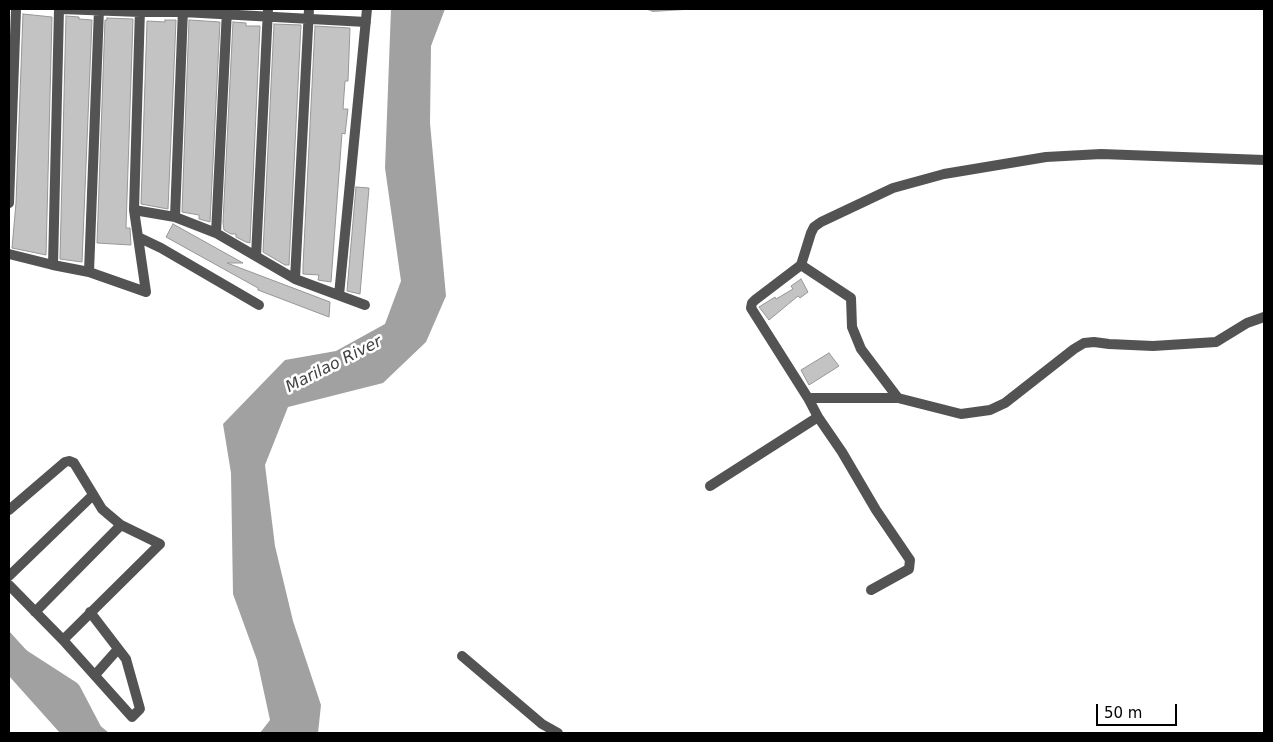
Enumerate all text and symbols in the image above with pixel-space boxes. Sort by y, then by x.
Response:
water label: Marilao River [283,333,385,397]
scale bar [1098,694,1179,726]
text: 50 m [1104,704,1142,722]

